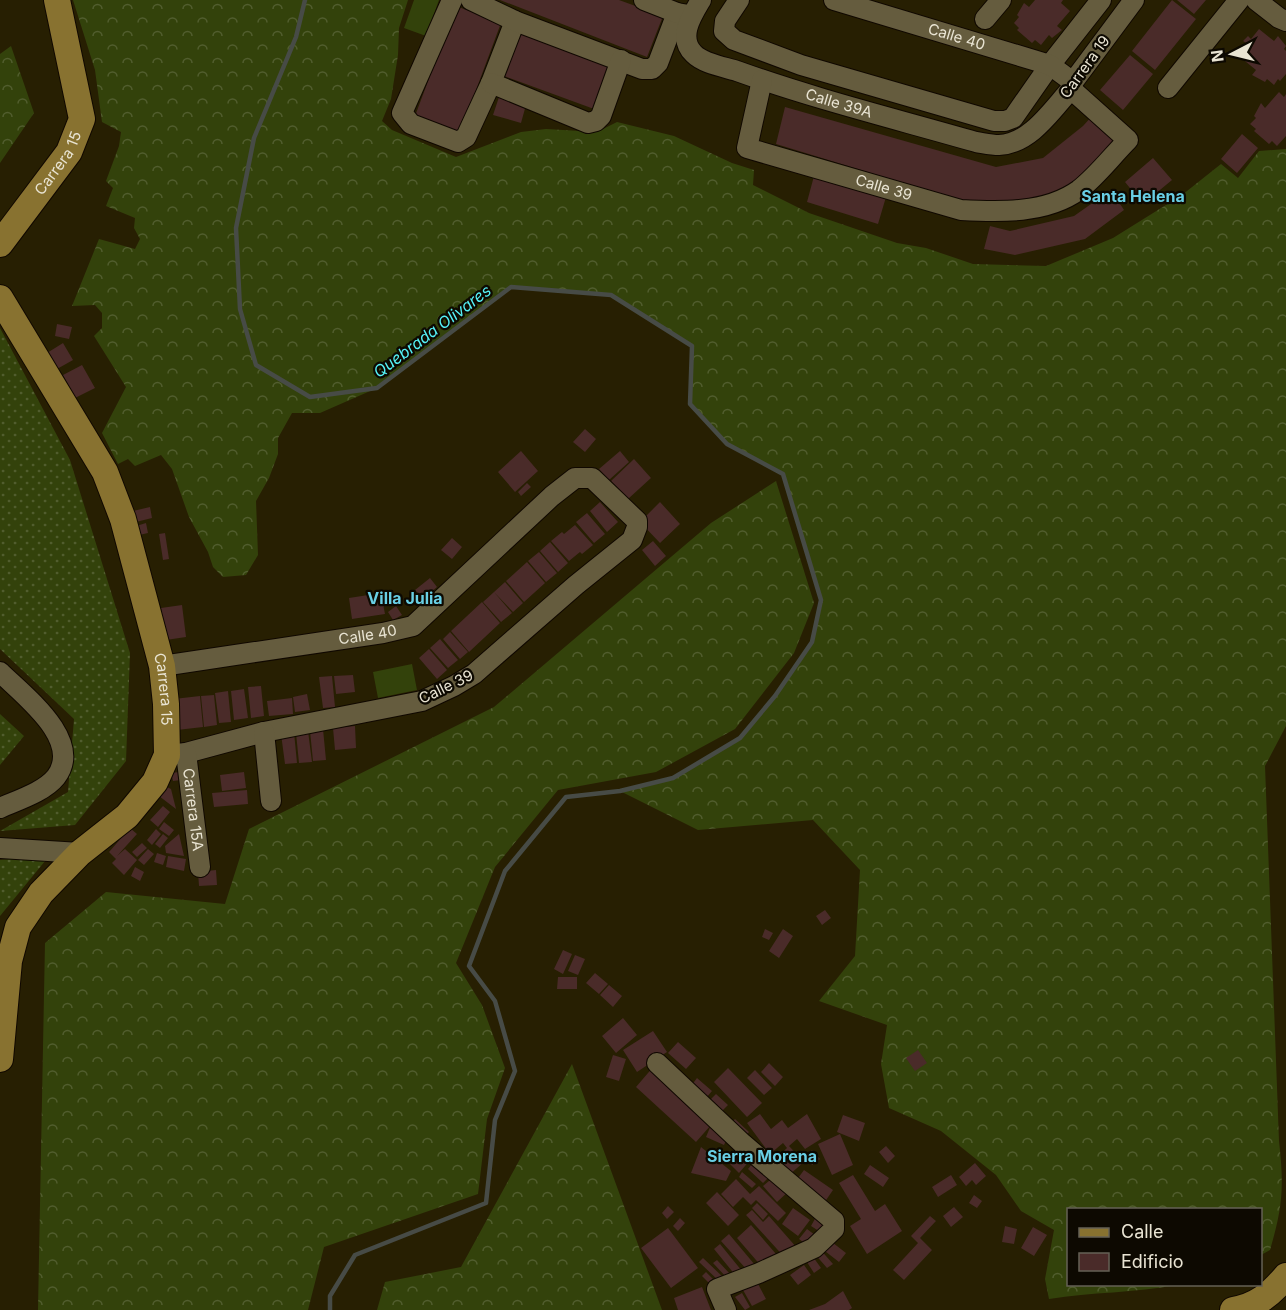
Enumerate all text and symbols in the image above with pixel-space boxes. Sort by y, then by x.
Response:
street label: Calle 40 [926,19,988,54]
north arrow [1202,24,1262,84]
street label: Carrera 19 [1055,32,1114,102]
text: N [1206,49,1228,63]
street label: Calle 39A [803,84,874,122]
street label: Carrera 15 [30,128,85,199]
street label: Calle 39 [853,170,914,204]
district label: Santa Helena [1081,186,1185,206]
water label: Quebrada Olivares [369,280,495,382]
district label: Villa Julia [367,588,443,608]
street label: Calle 40 [337,620,399,649]
street label: Carrera 15 [150,651,176,726]
street label: Calle 39 [415,665,476,708]
street label: Carrera 15A [179,767,208,852]
district label: Sierra Morena [707,1146,817,1166]
legend [1067,1208,1262,1286]
text: Calle [1121,1221,1163,1242]
text: Edificio [1121,1251,1184,1272]

